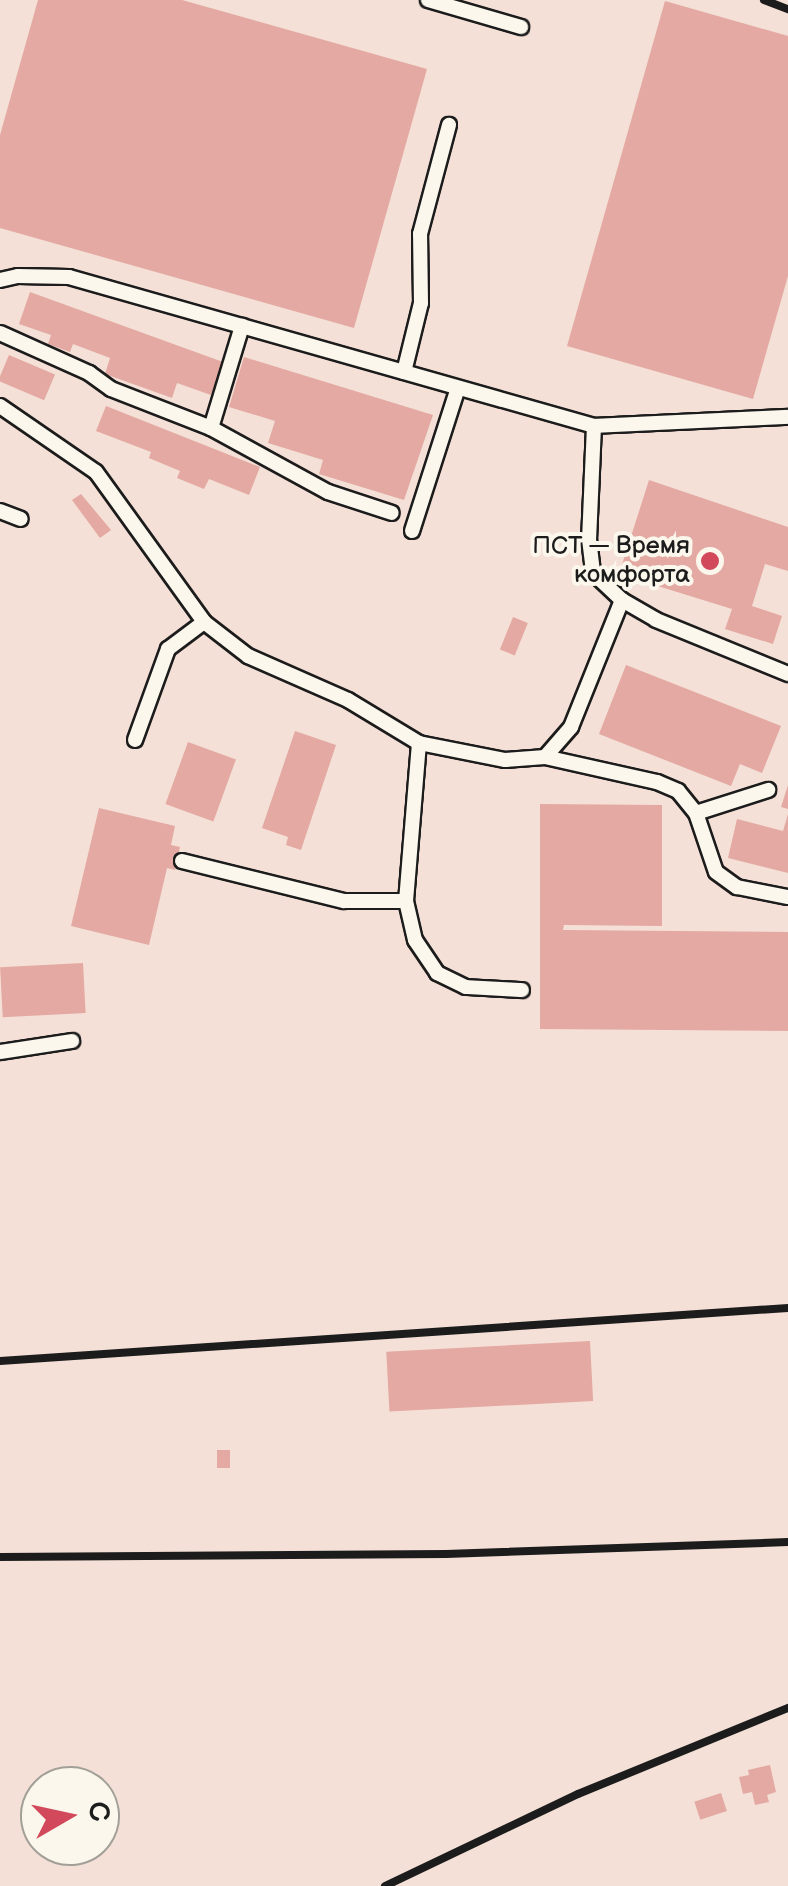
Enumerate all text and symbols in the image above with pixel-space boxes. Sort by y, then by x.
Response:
place label: ПСТ — Время комфорта [530,532,690,591]
marker: ПСТ — Время комфорта [699,550,721,572]
north arrow [20,1766,120,1866]
text: С [80,1799,116,1824]

